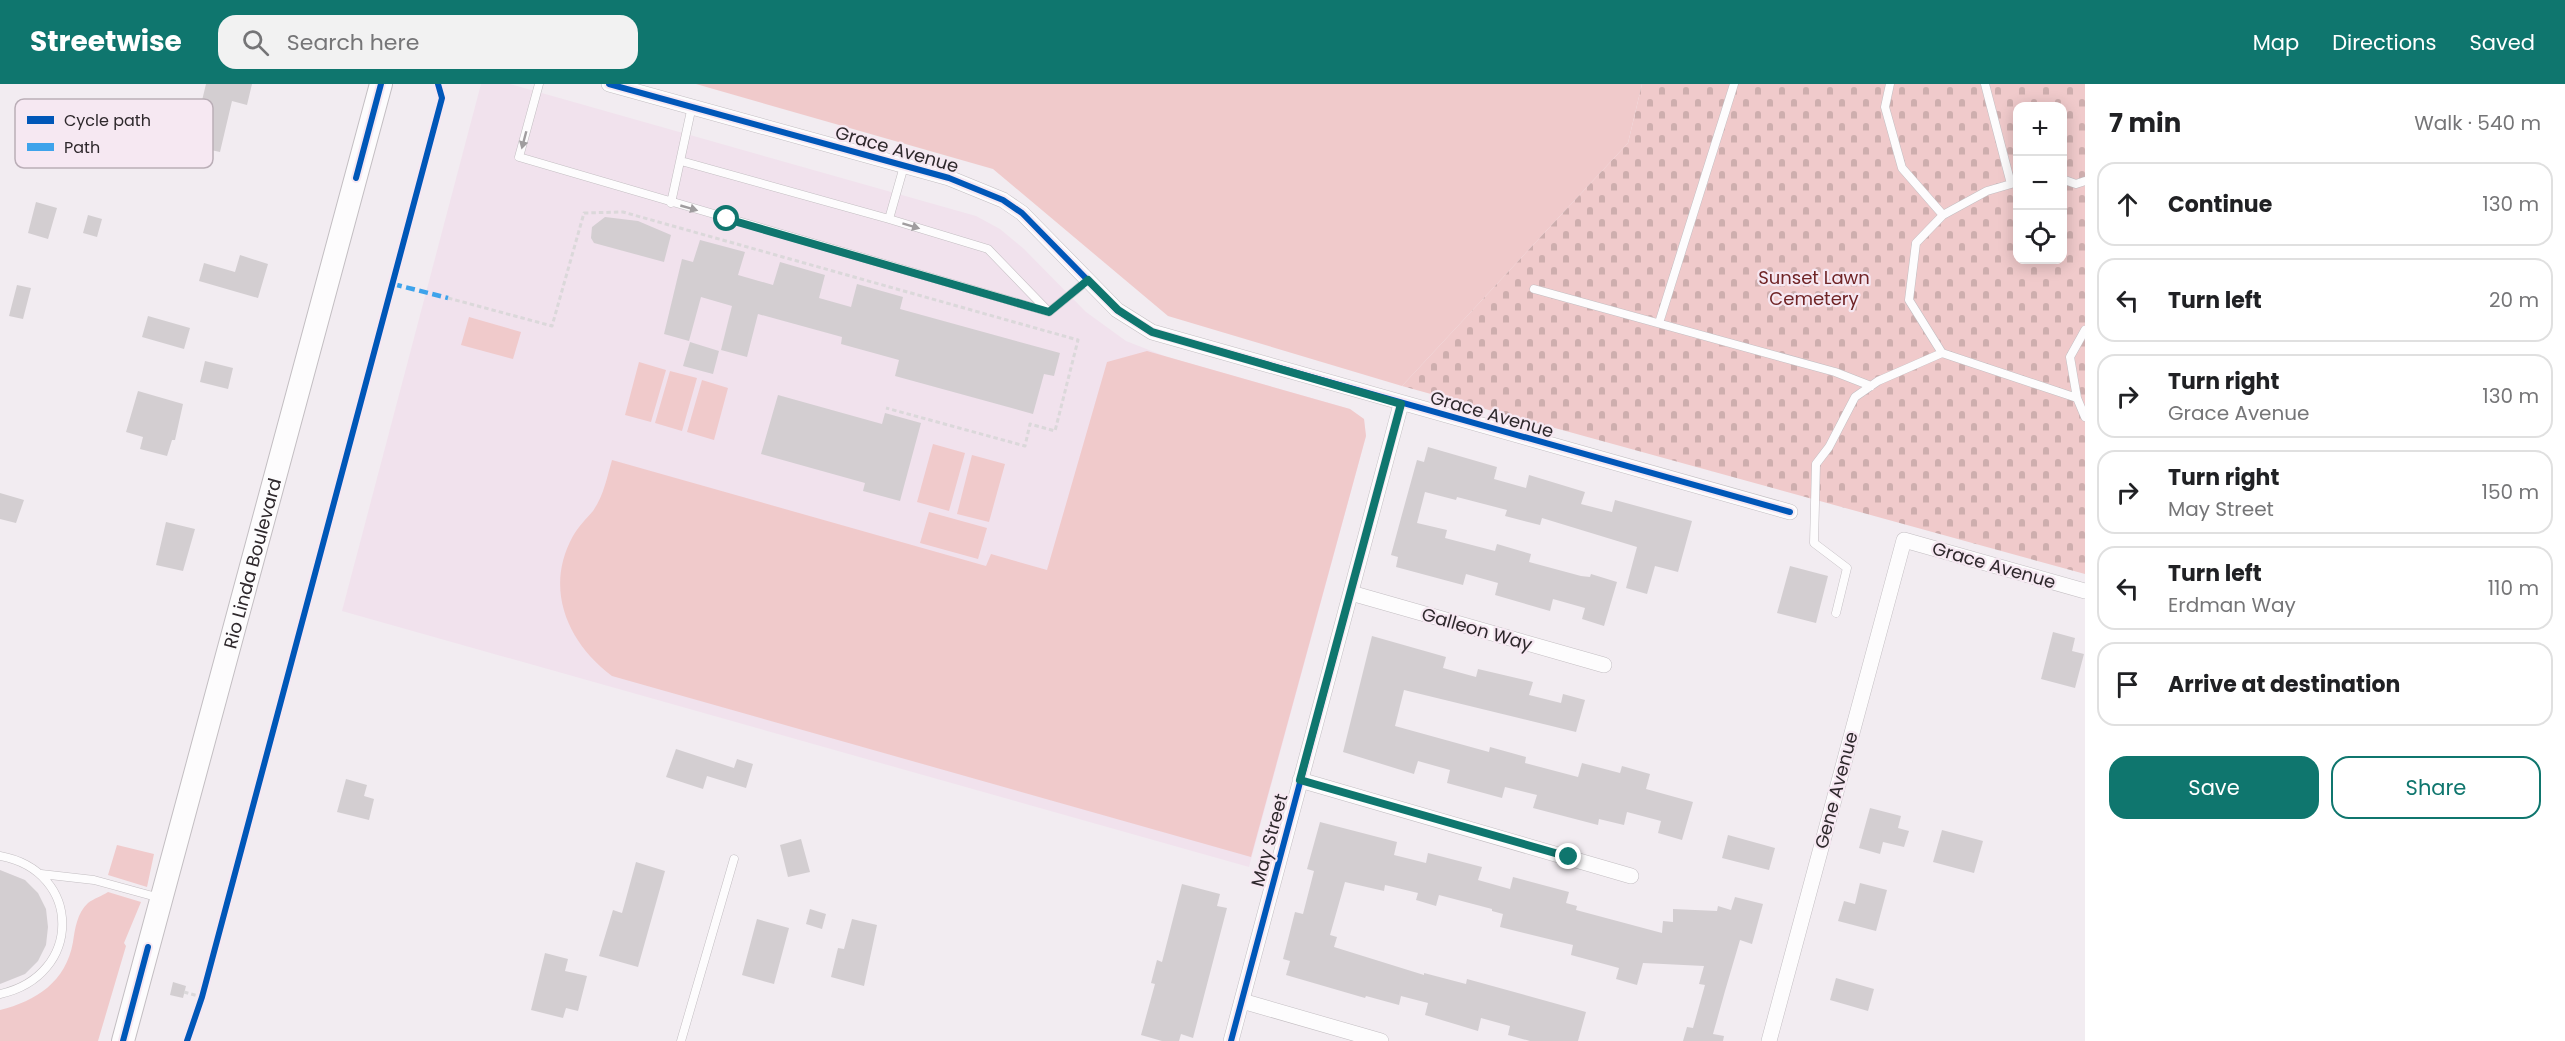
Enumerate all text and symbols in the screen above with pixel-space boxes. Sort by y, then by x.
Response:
search box [218,15,638,69]
text: Streetwise [30,22,182,61]
icon: search [239,26,272,59]
text: Search here [287,27,419,58]
text: Map [2253,28,2299,57]
text: Directions [2332,28,2436,57]
text: Saved [2469,28,2535,57]
legend [15,99,213,168]
map controls [2013,102,2067,264]
button: + [2013,102,2067,156]
text: 7 min [2109,105,2181,141]
text: Cycle path [64,109,151,132]
text: Walk · 540 m [2414,109,2541,137]
street label: Grace Avenue [832,119,962,179]
one-way arrow [519,132,528,150]
text: Path [64,136,100,159]
button: − [2013,156,2067,210]
icon: ahead [2111,188,2144,221]
text: Continue [2168,189,2272,220]
text: 130 m [2482,190,2539,218]
one-way arrow [680,204,698,214]
route start [713,205,739,231]
button: locate [2013,210,2067,264]
one-way arrow [903,222,921,231]
park label: Sunset Lawn Cemetery [1758,265,1870,311]
icon: left [2111,284,2144,317]
text: Turn left [2168,285,2262,316]
text: 20 m [2489,286,2539,314]
text: Turn right [2168,366,2279,397]
icon: right [2111,380,2144,413]
text: 130 m [2482,382,2539,410]
street label: Grace Avenue [1427,384,1557,444]
text: Grace Avenue [2168,399,2310,427]
text: Turn right [2168,462,2279,493]
street label: Rio Linda Boulevard [217,475,287,651]
icon: right [2111,476,2144,509]
text: 150 m [2482,478,2539,506]
text: May Street [2168,495,2274,523]
street label: Grace Avenue [1929,535,2059,595]
text: Turn left [2168,558,2262,589]
icon: left [2111,572,2144,605]
text: 110 m [2488,574,2539,602]
text: Erdman Way [2168,591,2296,619]
street label: Galleon Way [1419,601,1535,657]
icon: arrive [2111,668,2144,701]
text: Arrive at destination [2168,669,2400,700]
street label: Gene Avenue [1808,729,1864,851]
button: Save [2109,756,2319,819]
button: Share [2331,756,2541,819]
street label: May Street [1245,791,1293,889]
route end [1555,843,1581,869]

